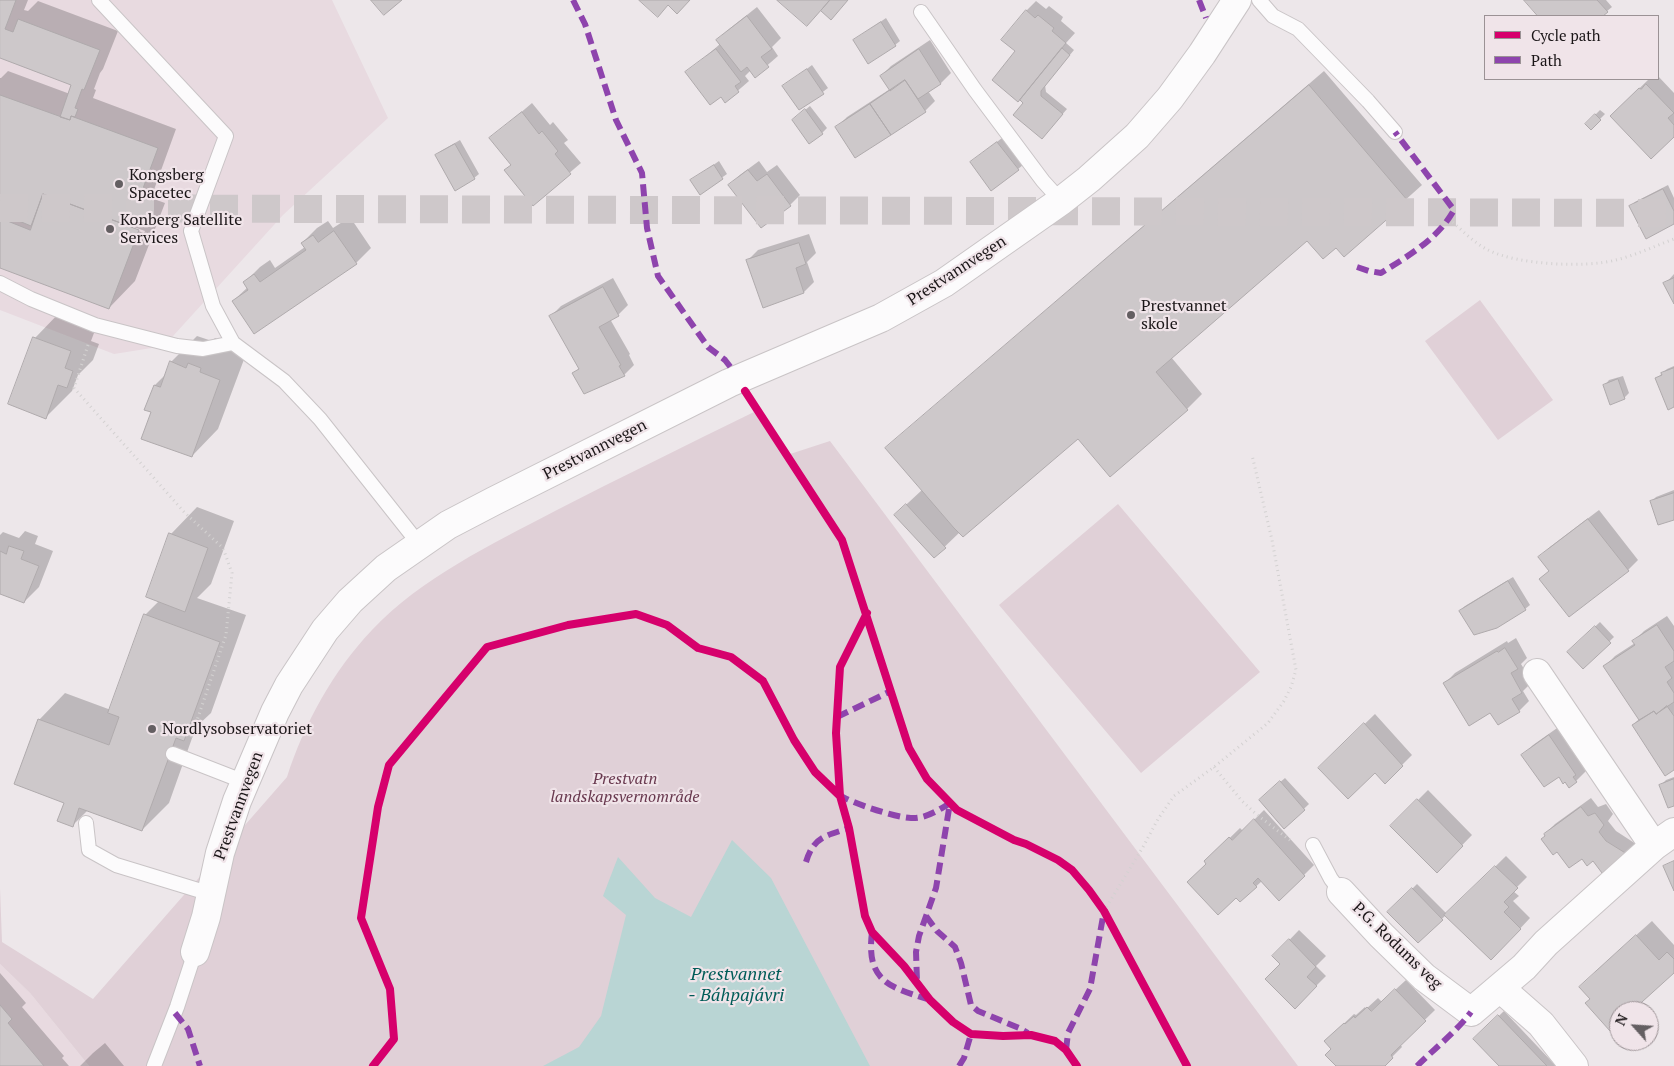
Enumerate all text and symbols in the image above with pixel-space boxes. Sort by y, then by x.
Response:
legend [1484,15,1659,80]
text: Cycle path [1531,25,1601,45]
text: Path [1531,50,1562,70]
place label: Kongsberg Spacetec [129,165,204,203]
marker: Kongsberg Spacetec [113,178,125,190]
place label: Konberg Satellite Services [120,210,242,248]
marker: Konberg Satellite Services [104,223,116,235]
street label: Prestvannvegen [904,232,1010,310]
place label: Prestvannet skole [1141,296,1227,334]
marker: Prestvannet skole [1125,309,1137,321]
street label: Prestvannvegen [540,416,650,484]
place label: Nordlysobservatoriet [162,719,312,739]
marker: Nordlysobservatoriet [146,723,158,735]
street label: Prestvannvegen [211,749,267,863]
park label: Prestvatn landskapsvernområde [550,769,700,807]
street label: P.G. Rodums veg [1348,899,1446,993]
water label: Prestvannet - Báhpajávri [688,964,784,1006]
north arrow [1609,1001,1659,1051]
text: N [1610,1011,1632,1029]

